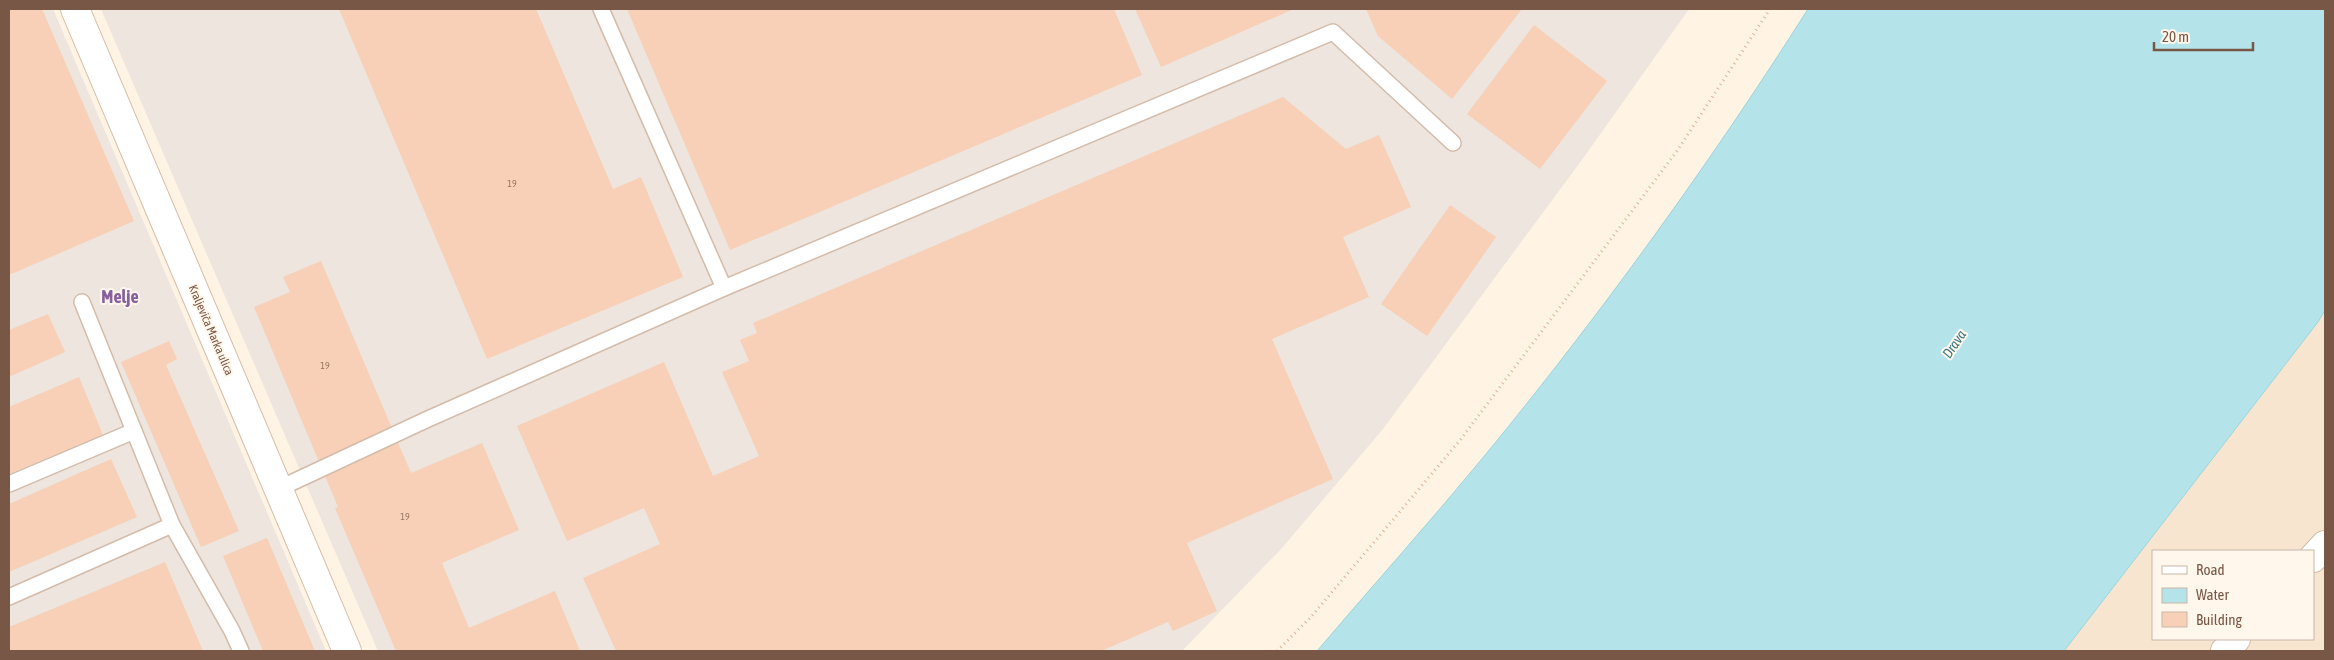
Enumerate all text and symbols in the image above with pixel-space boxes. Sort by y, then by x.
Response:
scale bar [2154,20,2253,52]
text: 20 m [2162,28,2189,45]
house number: 19 [507,178,517,189]
street label: Kraljeviča Marka ulica [186,283,236,377]
district label: Melje [101,286,139,307]
water label: Drava [1939,327,1969,361]
house number: 19 [320,360,330,371]
house number: 19 [400,511,410,522]
legend [2152,550,2314,640]
text: Road [2196,561,2225,578]
text: Water [2196,586,2229,603]
text: Building [2196,611,2242,628]

